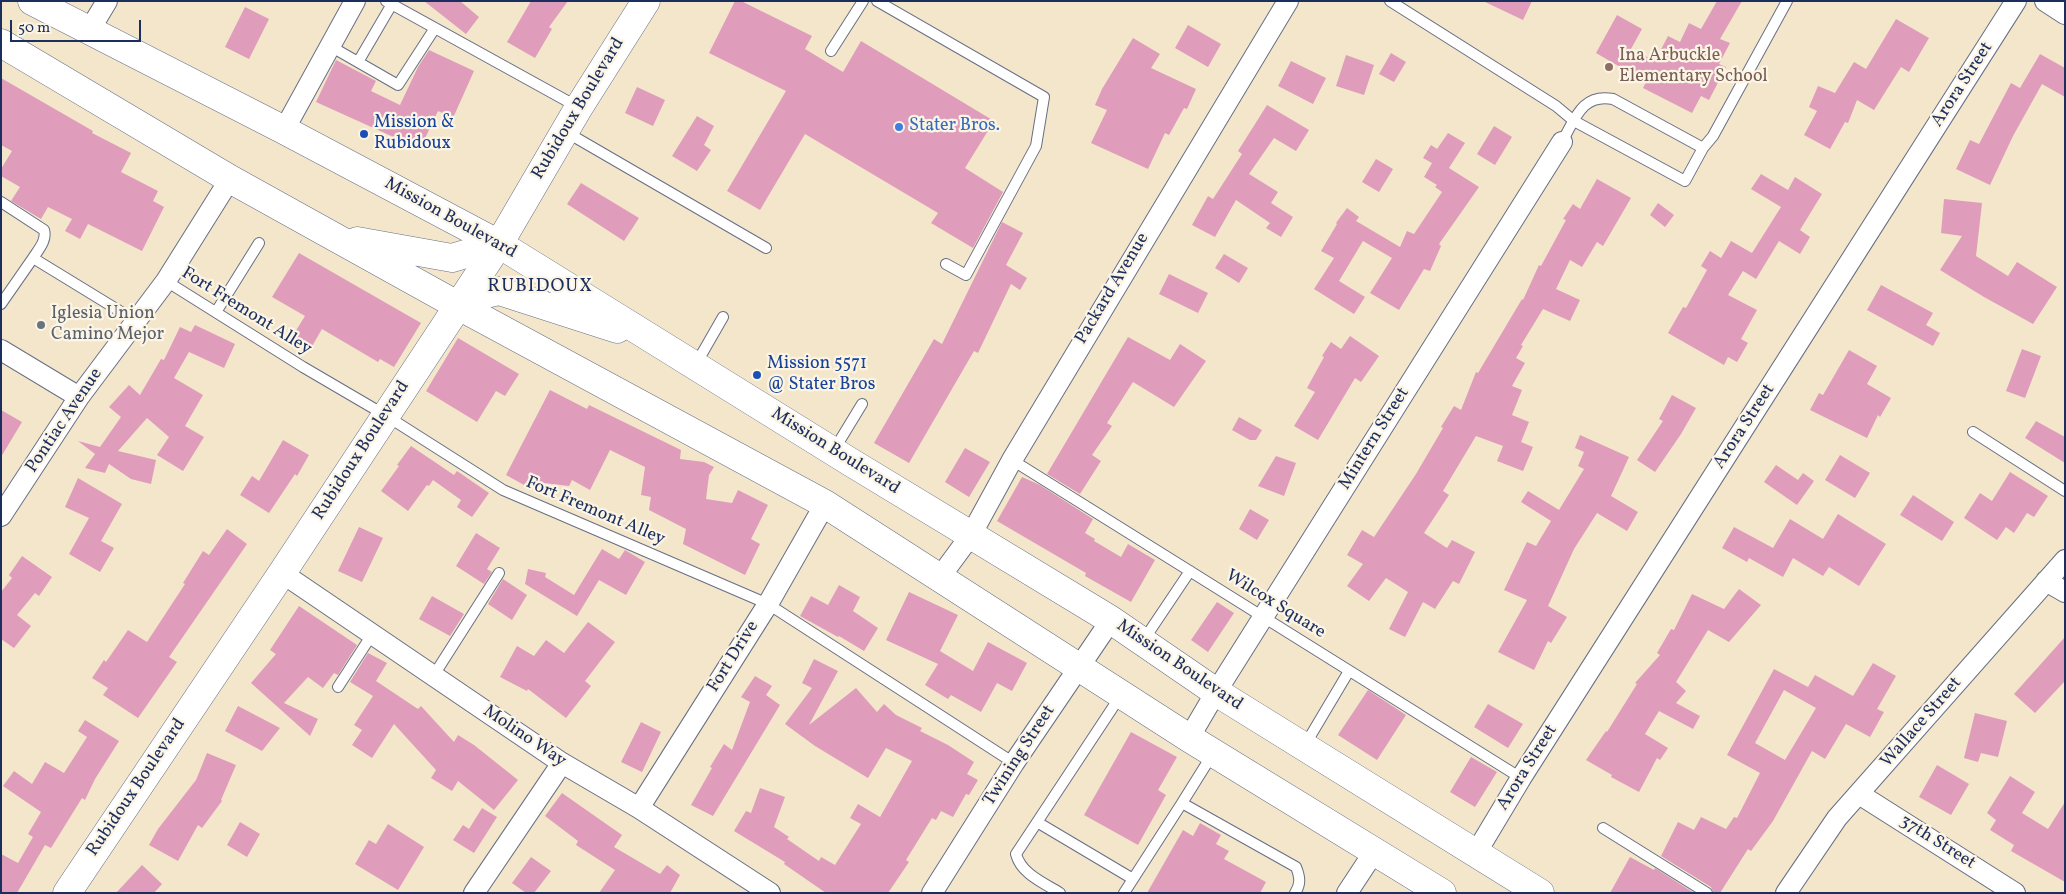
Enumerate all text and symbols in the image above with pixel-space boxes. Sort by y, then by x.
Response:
scale bar [12,10,144,42]
text: 50 m [18,18,50,39]
street label: Rubidoux Boulevard [528,34,630,184]
street label: Arora Street [1928,38,1998,132]
place label: Ina Arbuckle Elementary School [1619,46,1768,88]
marker: Ina Arbuckle Elementary School [1603,61,1615,73]
place label: Mission & Rubidoux [374,113,454,156]
place label: Stater Bros. [909,116,1000,138]
marker: Stater Bros. [893,121,905,133]
marker: Mission & Rubidoux [358,128,370,140]
street label: Mission Boulevard [380,174,520,264]
street label: Packard Avenue [1071,229,1155,349]
street label: Fort Fremont Alley [177,263,315,361]
district label: RUBIDOUX [486,277,594,299]
place label: Iglesia Union Camino Mejor [51,304,164,346]
marker: Iglesia Union Camino Mejor [35,319,47,331]
place label: Mission 5571 @ Stater Bros [767,354,875,396]
street label: Pontiac Avenue [22,365,108,477]
marker: Mission 5571 @ Stater Bros [751,369,763,381]
street label: Rubidoux Boulevard [309,377,415,525]
street label: Arora Street [1710,380,1780,474]
street label: Mintern Street [1335,384,1415,494]
street label: Mission Boulevard [767,404,903,500]
street label: Fort Fremont Alley [522,473,668,551]
street label: Wilcox Square [1221,566,1329,644]
street label: Mission Boulevard [1112,616,1246,716]
street label: Fort Drive [704,617,764,697]
street label: Wallace Street [1877,673,1967,773]
street label: Molino Way [478,701,570,773]
street label: Twining Street [979,702,1061,810]
street label: Rubidoux Boulevard [83,715,191,861]
street label: Arora Street [1493,721,1563,815]
street label: 37th Street [1895,811,1979,875]

